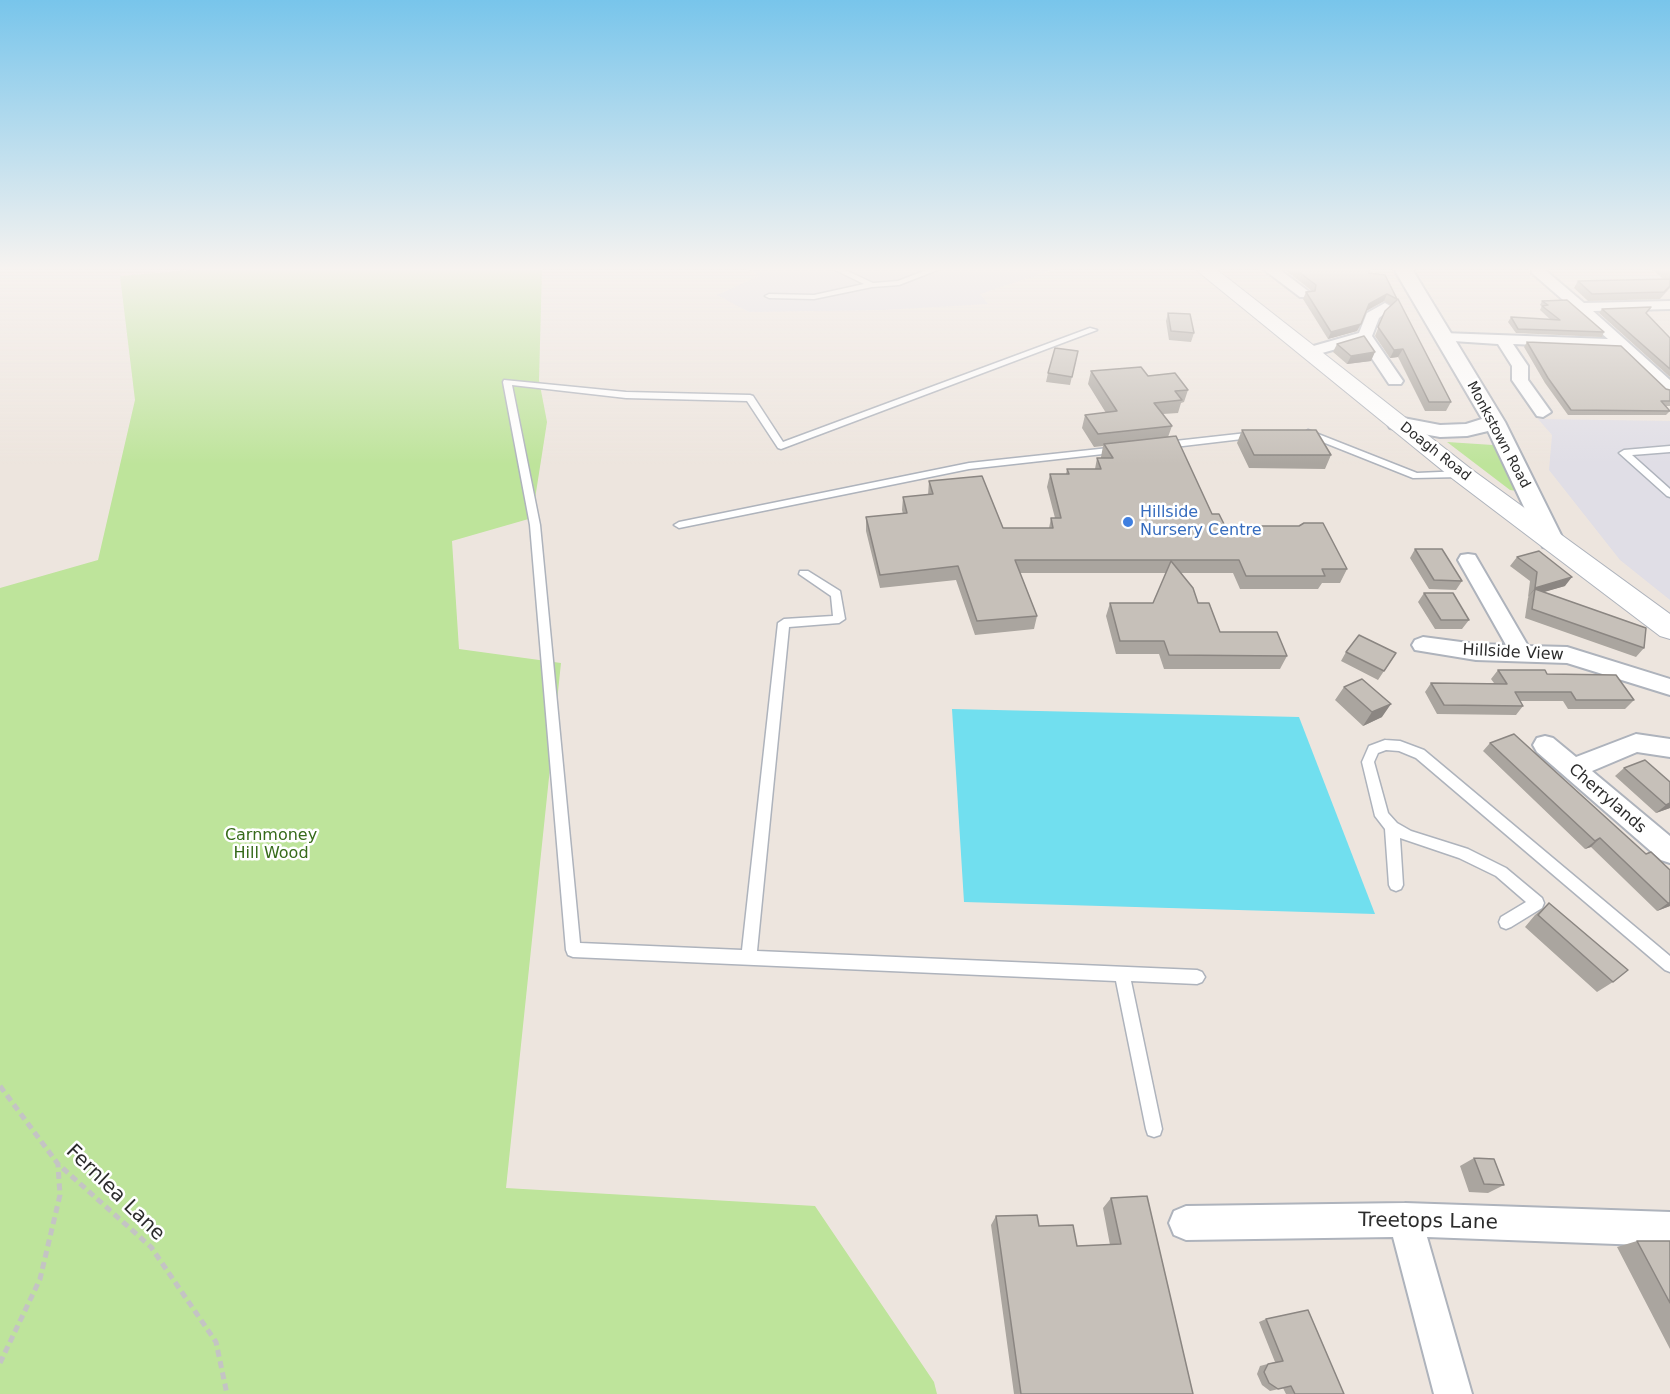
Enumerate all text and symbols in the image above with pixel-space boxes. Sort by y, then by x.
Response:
street label: Monkstown Road [1463,379,1533,491]
street label: Doagh Road [1396,419,1474,485]
place label: Hillside Nursery Centre [1140,503,1262,541]
marker: Hillside Nursery Centre [1121,515,1135,529]
street label: Hillside View [1462,641,1564,665]
street label: Cherrylands [1564,760,1650,838]
park label: Carnmoney Hill Wood [225,826,317,864]
street label: Fernlea Lane [61,1140,169,1246]
street label: Treetops Lane [1358,1209,1498,1235]

